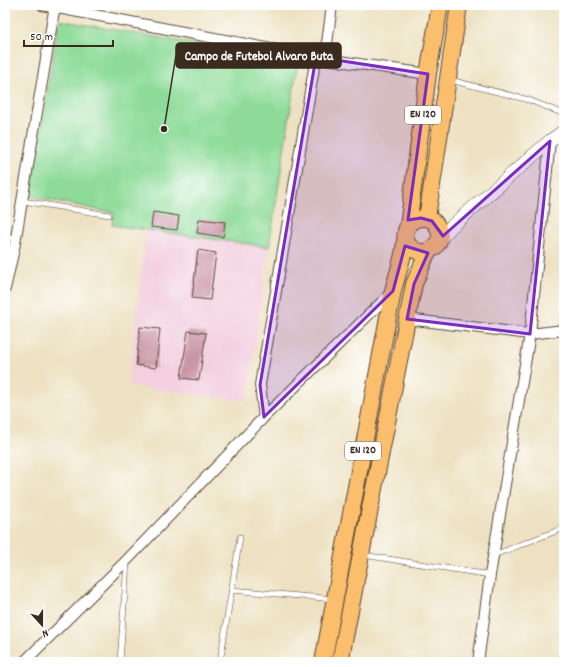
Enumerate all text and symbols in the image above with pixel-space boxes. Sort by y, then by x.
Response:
scale bar [24,22,113,48]
text: 50 m [30,29,53,46]
callout: Campo de Futebol Alvaro Buta [176,43,341,68]
text: Campo de Futebol Alvaro Buta [185,48,334,67]
road number: EN 120 [405,106,441,124]
road number: EN 120 [345,442,381,460]
north arrow [22,605,62,645]
text: N [39,624,50,641]

